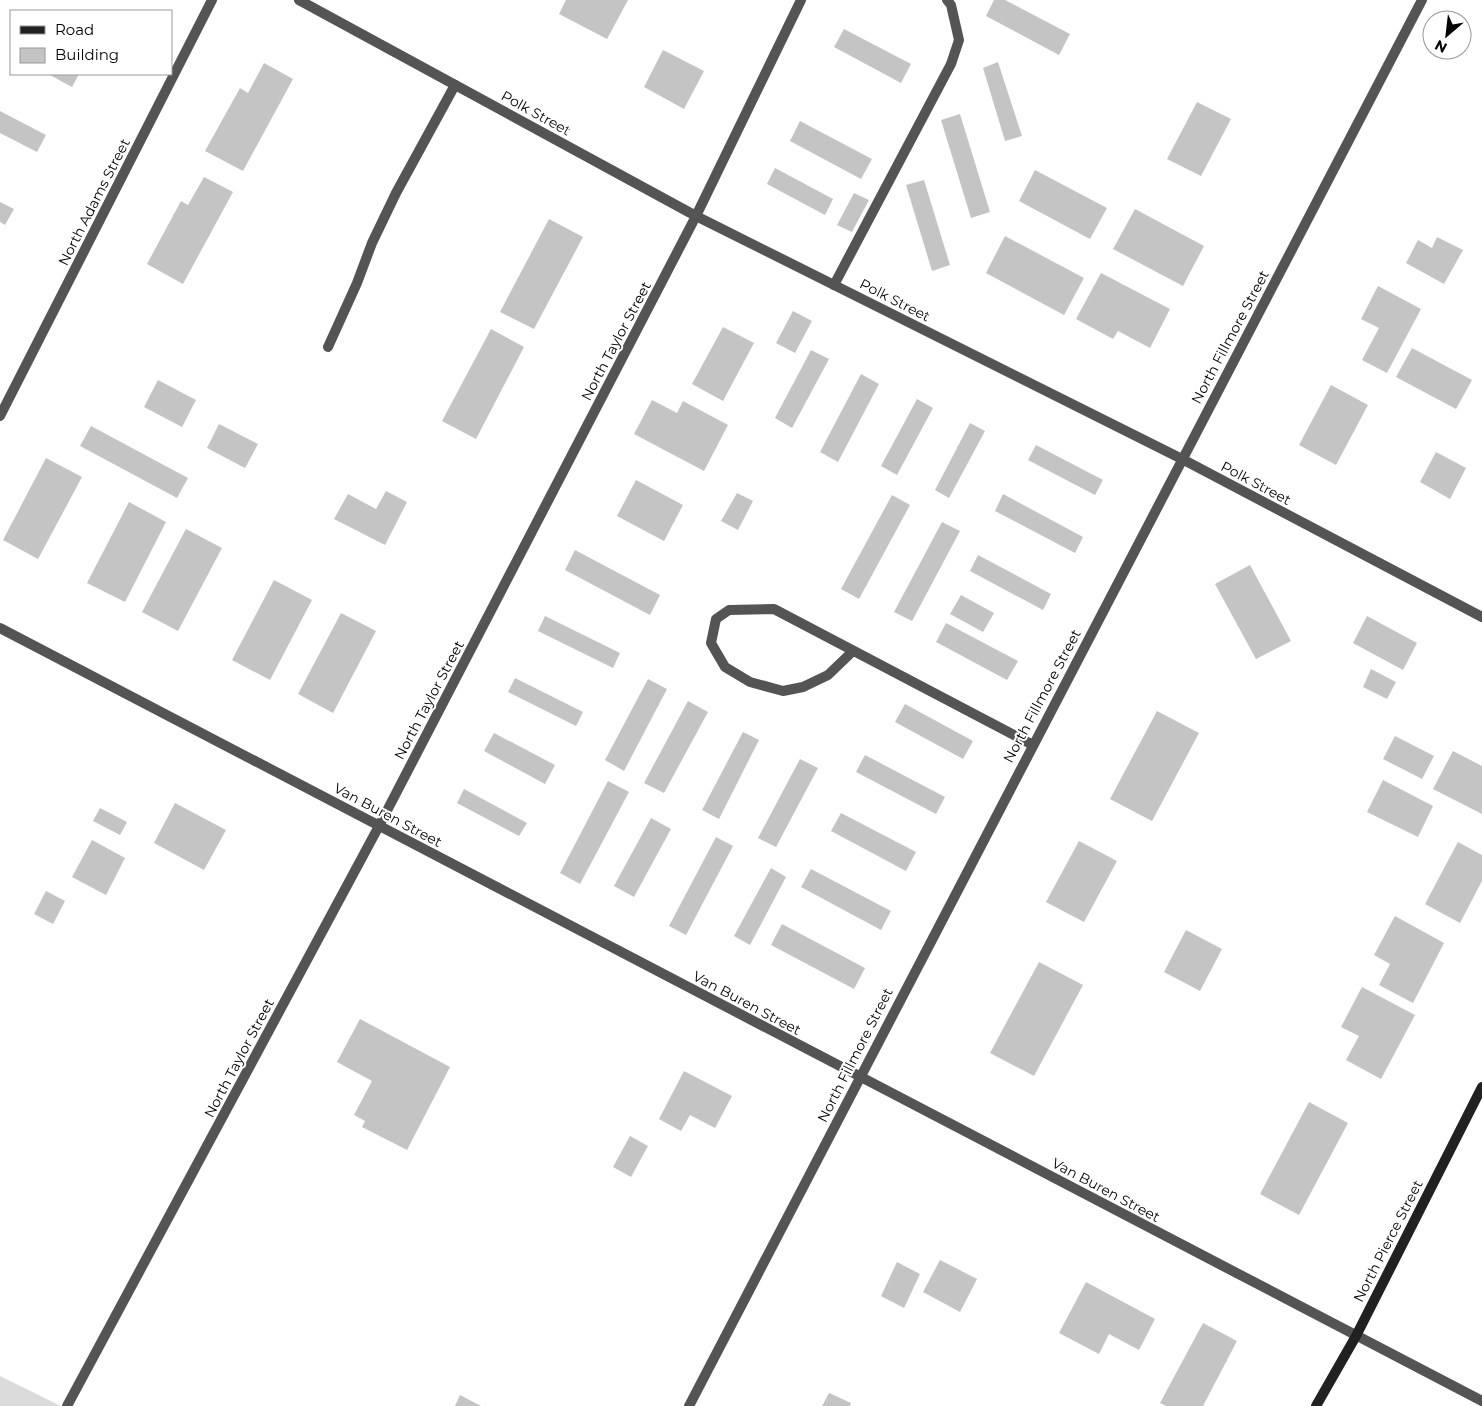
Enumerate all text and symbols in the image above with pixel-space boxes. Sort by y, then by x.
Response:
legend [10,10,172,75]
north arrow [1422,10,1472,60]
text: Road [55,20,94,39]
text: N [1432,36,1450,57]
text: Building [55,45,119,64]
street label: Polk Street [498,87,574,140]
street label: North Adams Street [54,135,134,269]
street label: North Fillmore Street [1187,267,1273,407]
street label: Polk Street [857,275,934,326]
street label: North Taylor Street [577,278,655,404]
street label: Polk Street [1218,457,1294,509]
street label: North Fillmore Street [999,626,1085,766]
street label: North Taylor Street [390,637,468,763]
street label: Van Buren Street [331,779,445,851]
street label: Van Buren Street [690,967,804,1039]
street label: North Fillmore Street [813,984,897,1125]
street label: North Taylor Street [200,995,278,1121]
street label: Van Buren Street [1049,1154,1163,1226]
street label: North Pierce Street [1349,1177,1427,1305]

